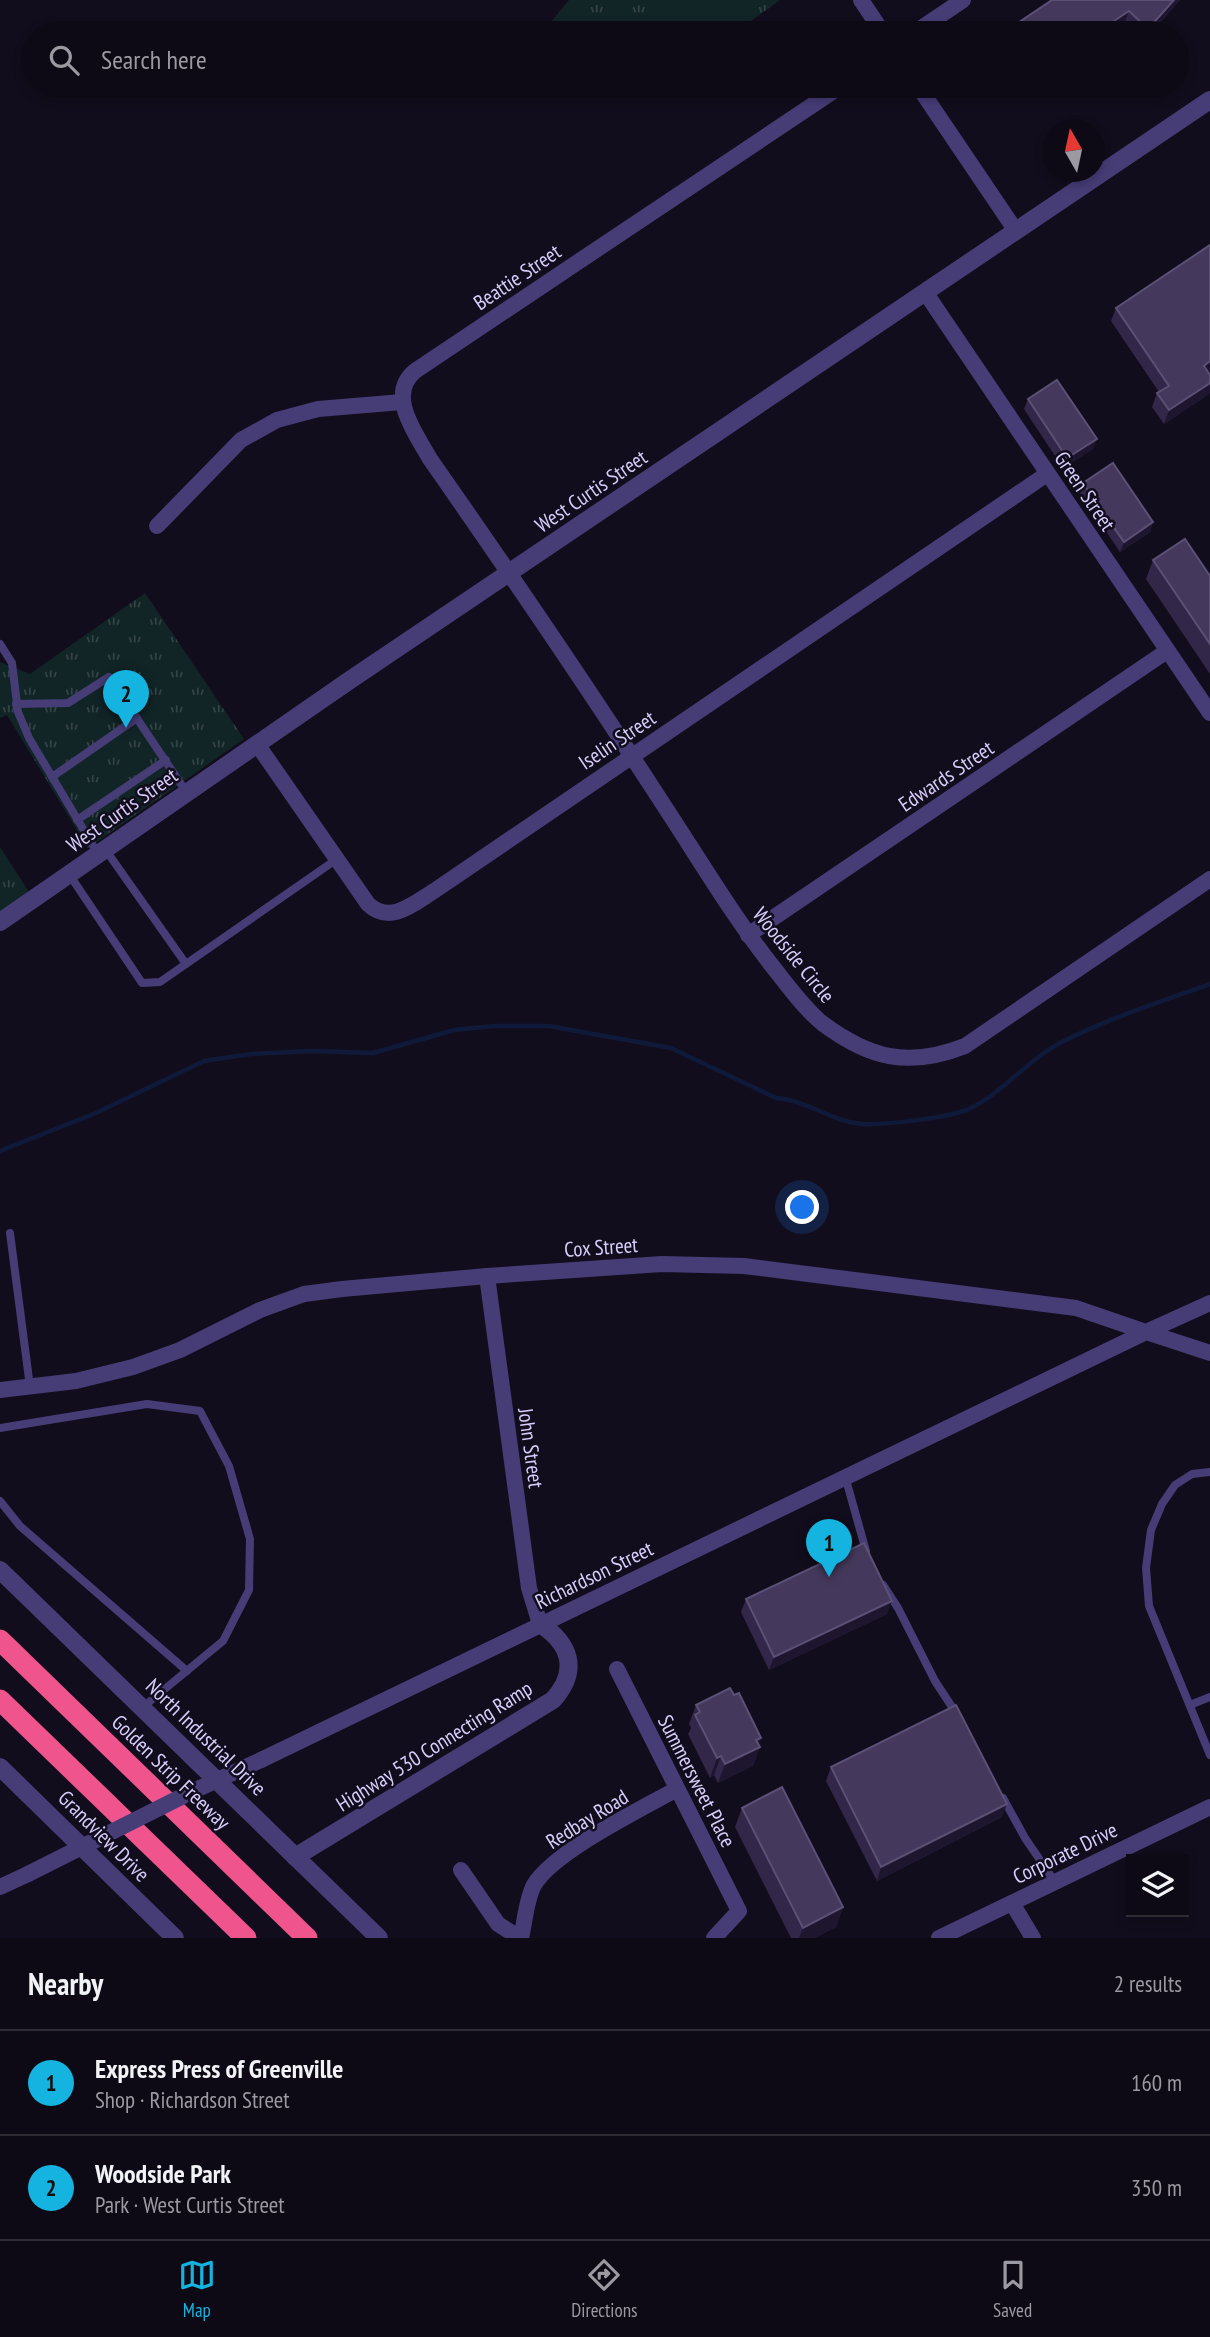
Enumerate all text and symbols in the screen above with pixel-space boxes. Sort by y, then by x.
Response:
search box [21,21,1189,98]
icon: search [45,41,83,79]
text: Search here [101,43,207,76]
north arrow [1042,119,1105,182]
street label: Beattie Street [468,238,566,316]
street label: West Curtis Street [530,444,652,538]
street label: Green Street [1049,446,1122,536]
pin: 2 [103,670,149,728]
street label: Iselin Street [573,704,661,776]
street label: Edwards Street [893,734,999,818]
street label: West Curtis Street [61,762,183,858]
street label: Woodside Circle [747,902,841,1008]
your location [785,1190,819,1224]
street label: Cox Street [563,1231,639,1263]
street label: John Street [512,1405,550,1490]
pin: 1 [806,1519,852,1577]
street label: Richardson Street [531,1535,658,1615]
street label: North Industrial Drive [140,1673,272,1801]
street label: Highway 530 Connecting Ramp [331,1675,537,1817]
street label: Golden Strip Freeway [106,1709,236,1835]
street label: Summersweet Place [652,1710,742,1852]
street label: Redbay Road [541,1783,633,1855]
street label: Grandview Drive [53,1785,155,1887]
street label: Corporate Drive [1008,1816,1122,1890]
map controls [1126,1854,1189,1917]
button: layers [1126,1854,1189,1917]
text: Nearby [28,1964,103,2003]
text: 2 results [1114,1969,1182,1998]
text: Express Press of Greenville [95,2052,343,2085]
text: 1 [46,2068,57,2097]
text: 160 m [1131,2068,1182,2097]
text: Shop · Richardson Street [95,2085,290,2114]
text: Woodside Park [95,2157,231,2190]
text: 2 [46,2173,57,2202]
text: 350 m [1131,2173,1182,2202]
text: Park · West Curtis Street [95,2190,285,2219]
tab: Map [178,2256,216,2322]
tab: Directions [571,2256,637,2322]
tab: Saved [993,2256,1032,2322]

